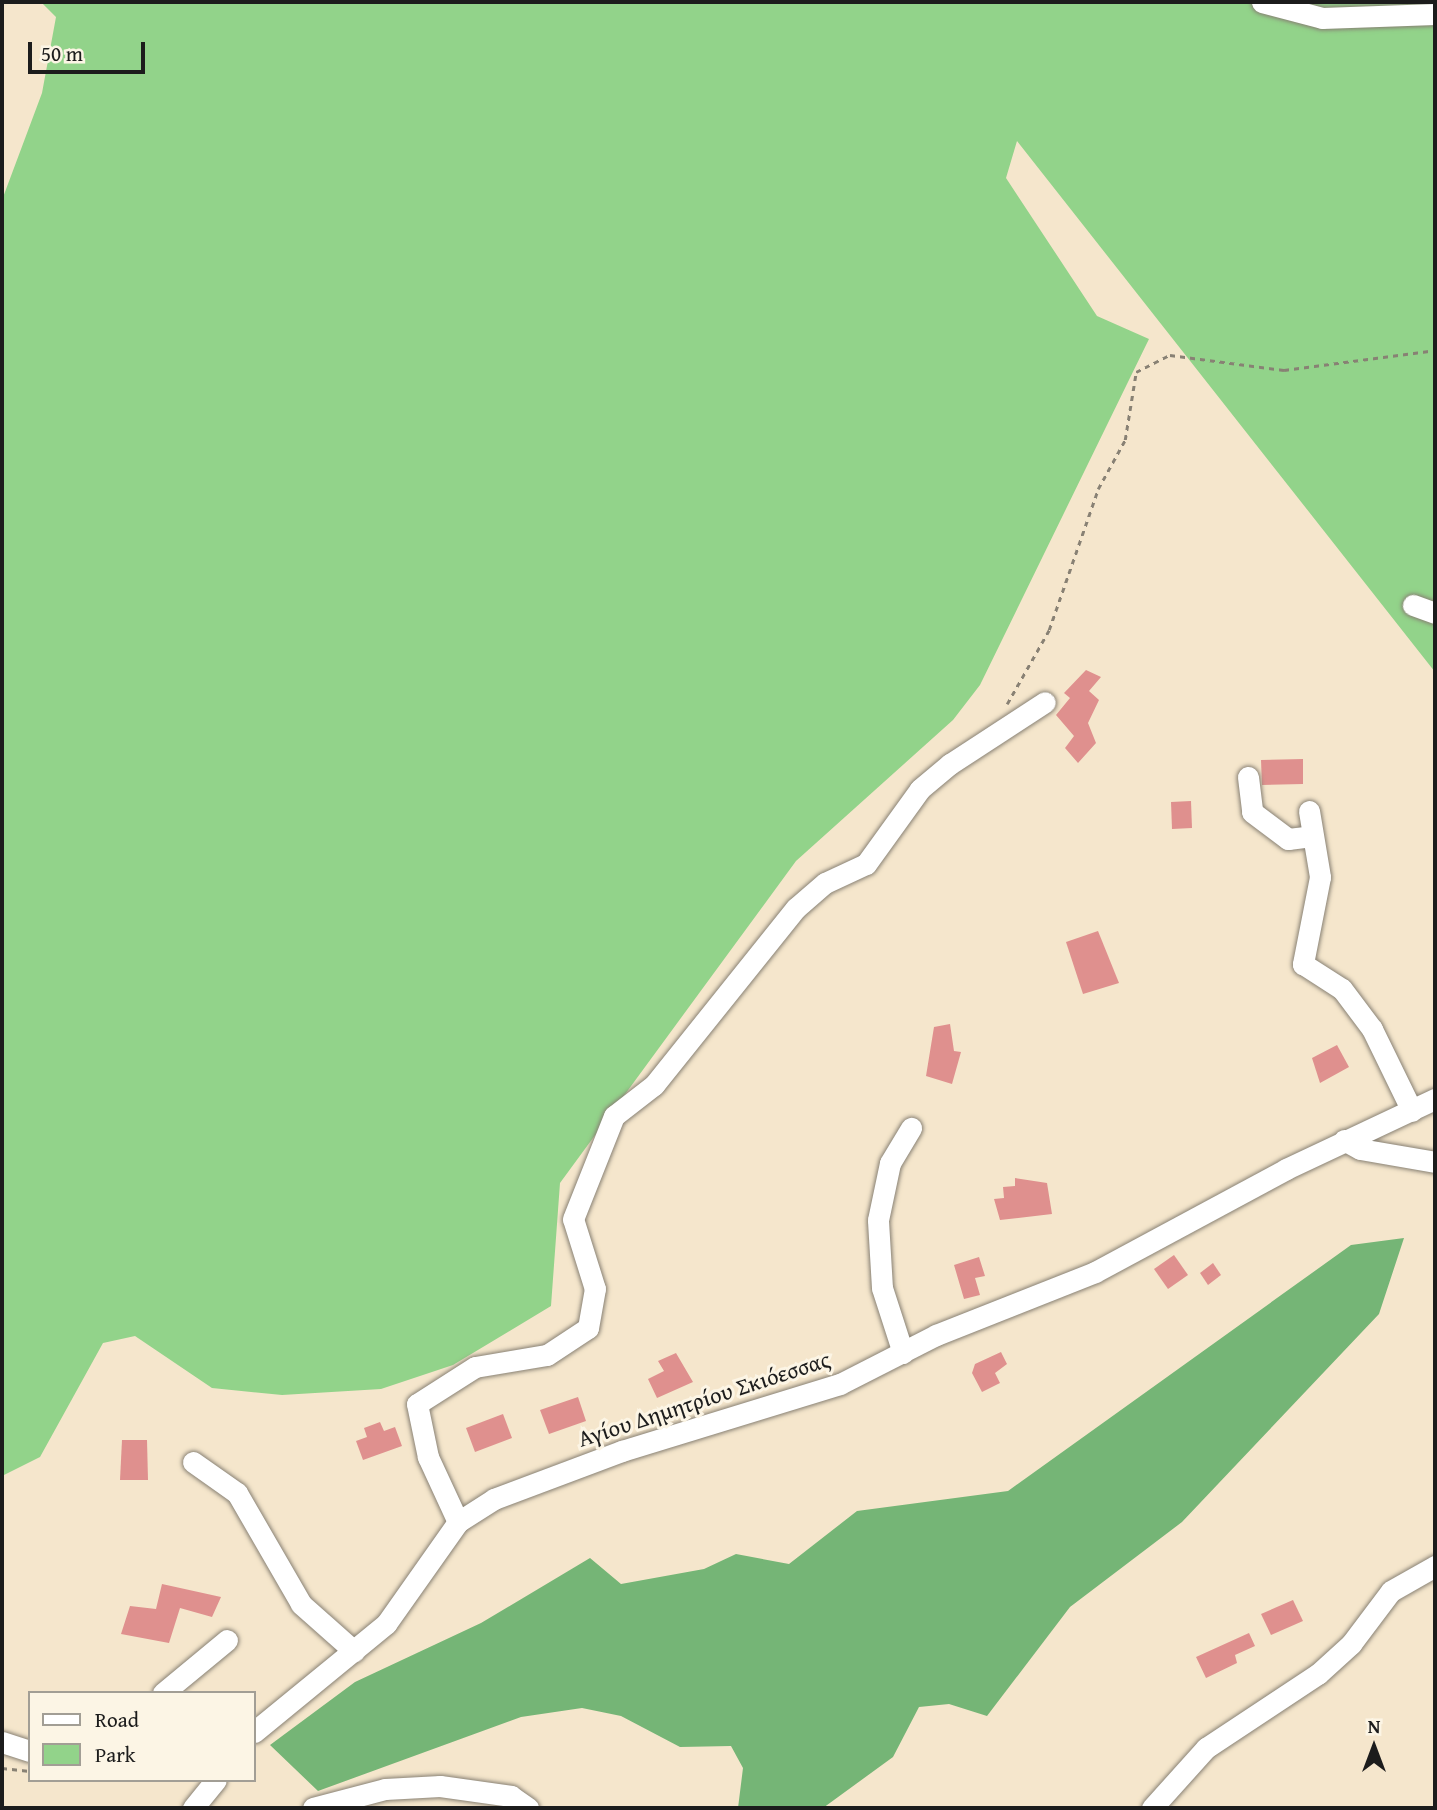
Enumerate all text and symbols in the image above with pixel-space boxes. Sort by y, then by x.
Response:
scale bar [32,28,149,72]
text: 50 m [41,38,83,69]
street label: Αγίου Δημητρίου Σκιόεσσας [574,1345,834,1453]
legend [28,1691,256,1782]
text: Road [95,1704,139,1735]
north arrow [1339,1712,1409,1782]
text: N [1368,1712,1380,1740]
text: Park [95,1739,136,1770]

